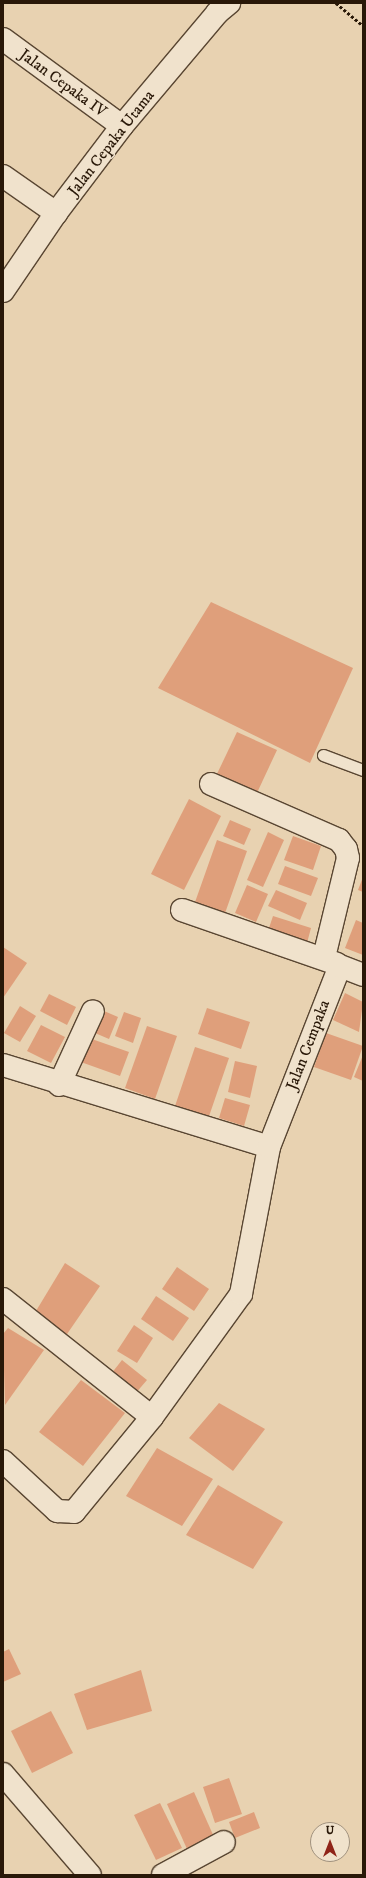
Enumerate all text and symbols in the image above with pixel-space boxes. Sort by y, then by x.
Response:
street label: Jalan Cepaka IV [16,45,110,121]
street label: Jalan Cepaka Utama [64,86,158,200]
street label: Jalan Cempaka [282,997,334,1093]
north arrow [310,1822,350,1862]
text: U [326,1824,334,1838]

